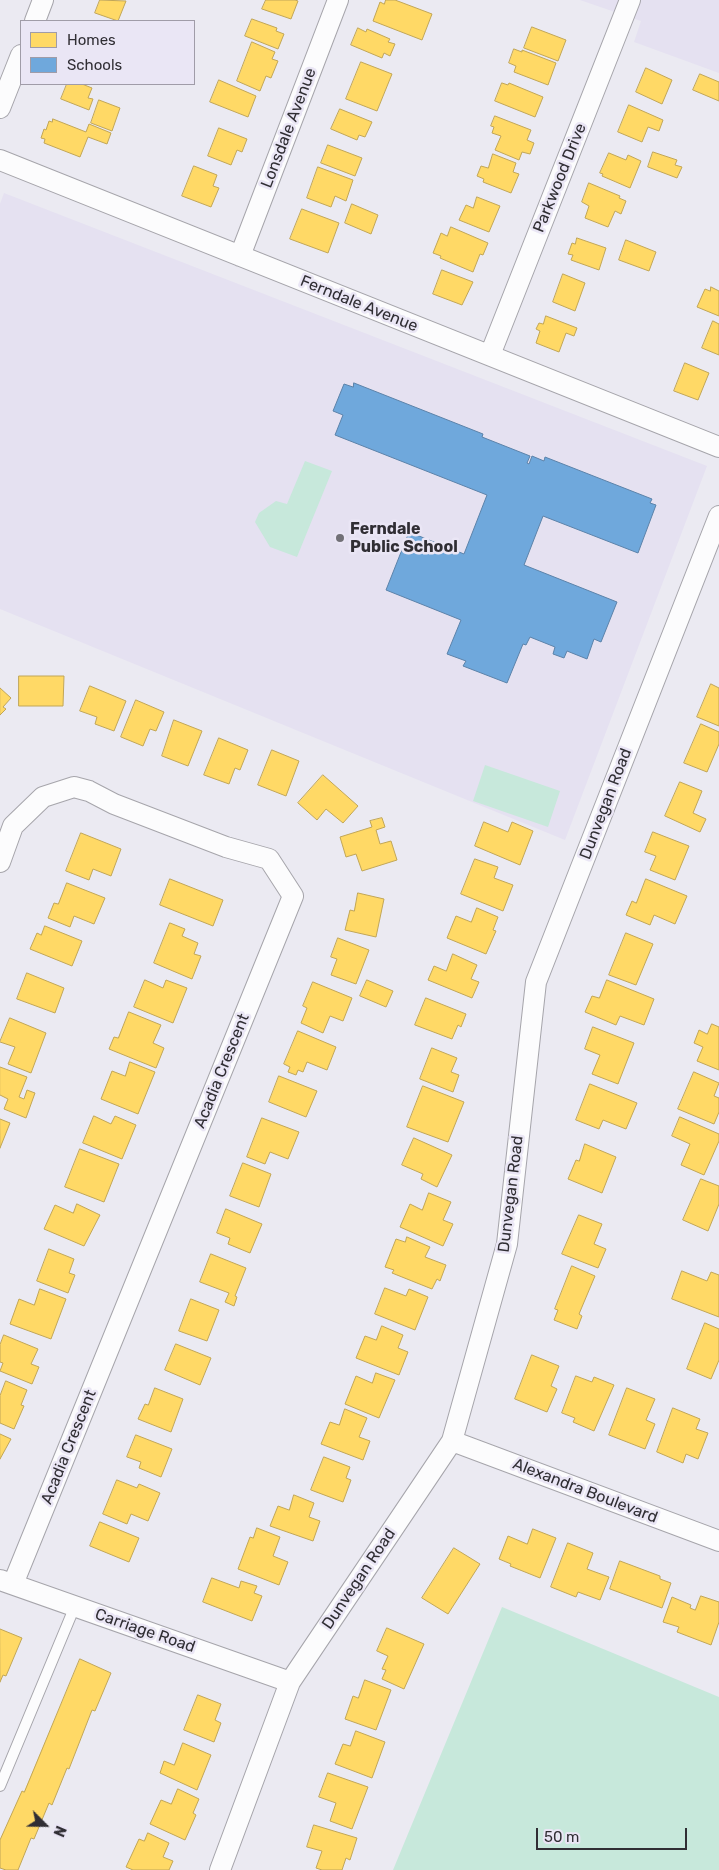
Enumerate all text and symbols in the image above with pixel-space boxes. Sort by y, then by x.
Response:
legend [20,20,195,85]
text: Homes [67,31,116,49]
text: Schools [67,56,122,74]
street label: Lonsdale Avenue [257,65,321,191]
street label: Parkwood Drive [529,121,591,235]
street label: Ferndale Avenue [297,272,421,336]
place label: Ferndale Public School [350,519,458,557]
marker: Ferndale Public School [334,532,346,544]
street label: Dunvegan Road [576,746,636,862]
street label: Acadia Crescent [190,1011,254,1131]
street label: Dunvegan Road [494,1134,528,1254]
street label: Acadia Crescent [37,1387,101,1507]
street label: Alexandra Boulevard [510,1455,660,1527]
street label: Dunvegan Road [318,1525,400,1633]
street label: Carriage Road [92,1605,198,1657]
north arrow [20,1800,70,1850]
scale bar [539,1818,690,1850]
text: N [49,1823,69,1839]
text: 50 m [544,1828,579,1846]

